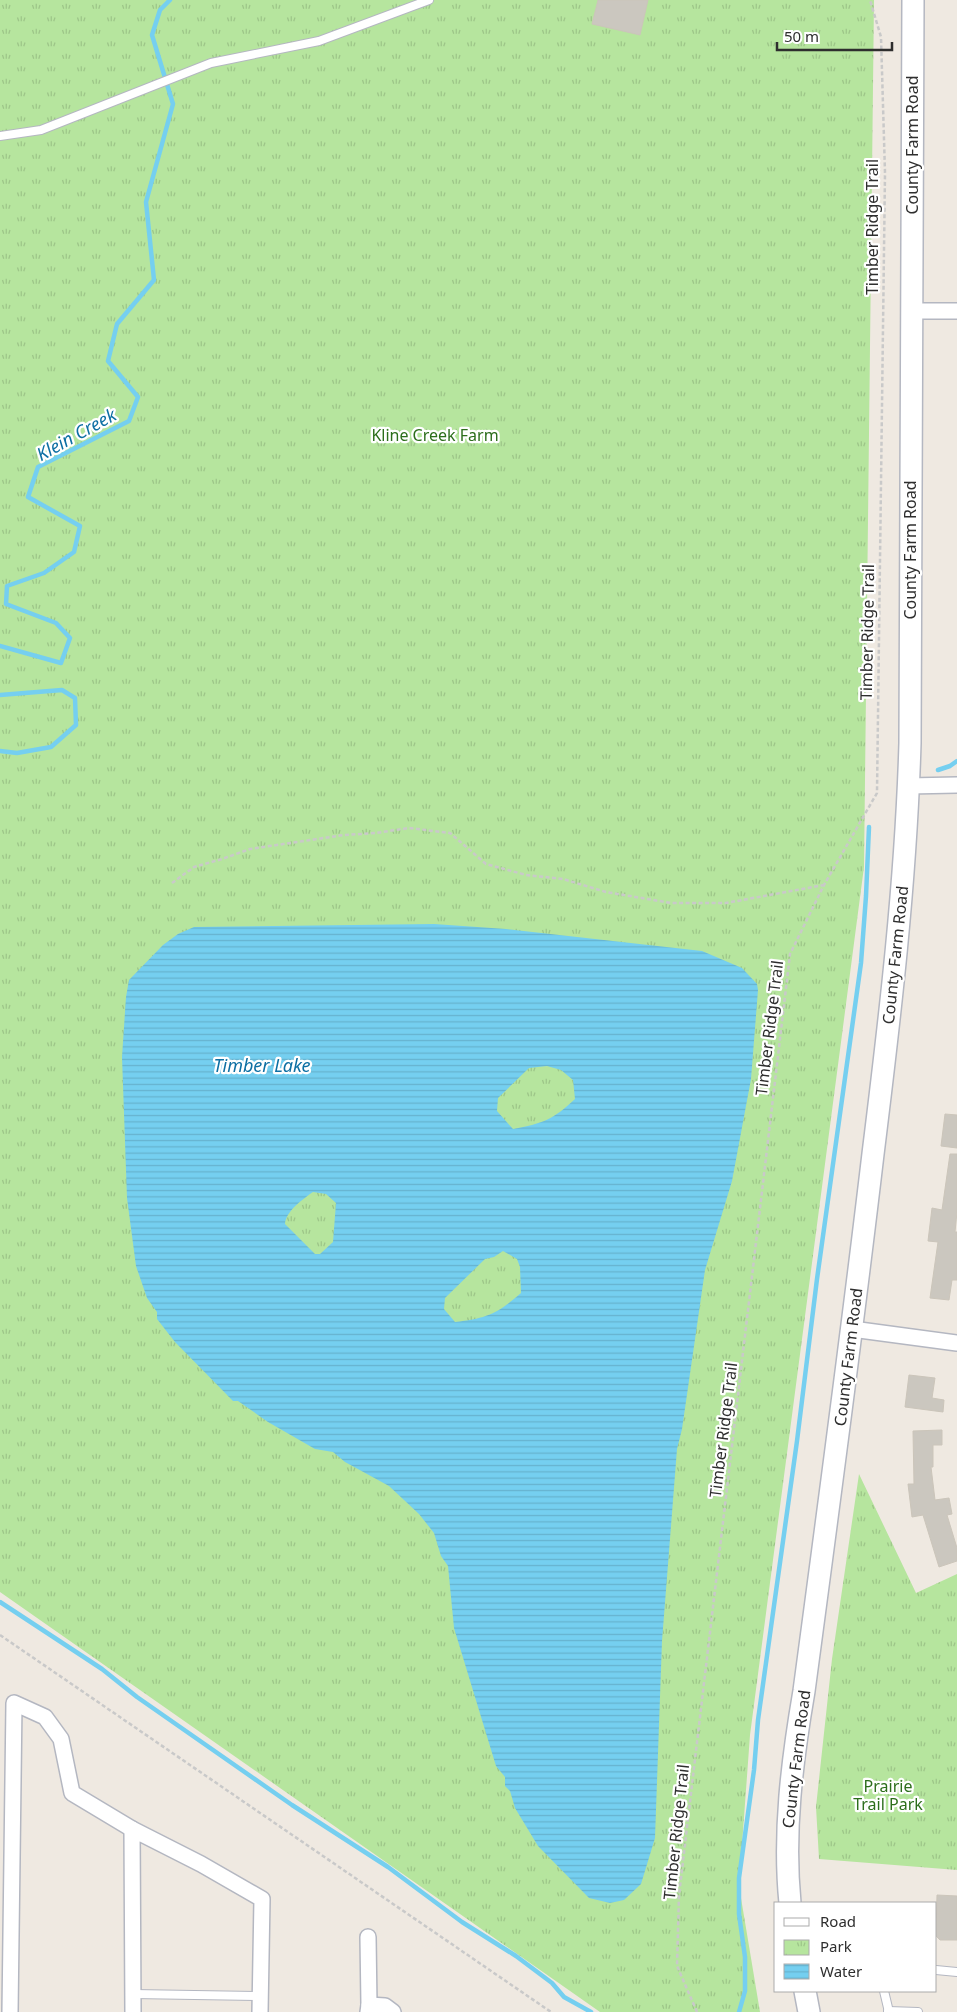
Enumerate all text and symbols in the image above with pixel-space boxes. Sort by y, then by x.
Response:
scale bar [777,20,892,52]
text: 50 m [784,26,819,46]
street label: County Farm Road [901,75,923,215]
street label: Timber Ridge Trail [861,159,883,295]
water label: Klein Creek [32,402,121,466]
park label: Kline Creek Farm [371,424,499,446]
street label: County Farm Road [899,480,921,620]
street label: Timber Ridge Trail [855,564,879,700]
street label: County Farm Road [877,885,913,1025]
street label: Timber Ridge Trail [750,959,788,1097]
water label: Timber Lake [213,1053,311,1077]
street label: County Farm Road [829,1287,867,1427]
street label: Timber Ridge Trail [704,1361,742,1499]
street label: County Farm Road [777,1689,815,1829]
street label: Timber Ridge Trail [658,1763,694,1901]
park label: Prairie Trail Park [853,1775,923,1815]
legend [774,1902,937,1992]
text: Road [820,1911,856,1931]
text: Park [820,1936,852,1956]
text: Water [820,1961,862,1981]

